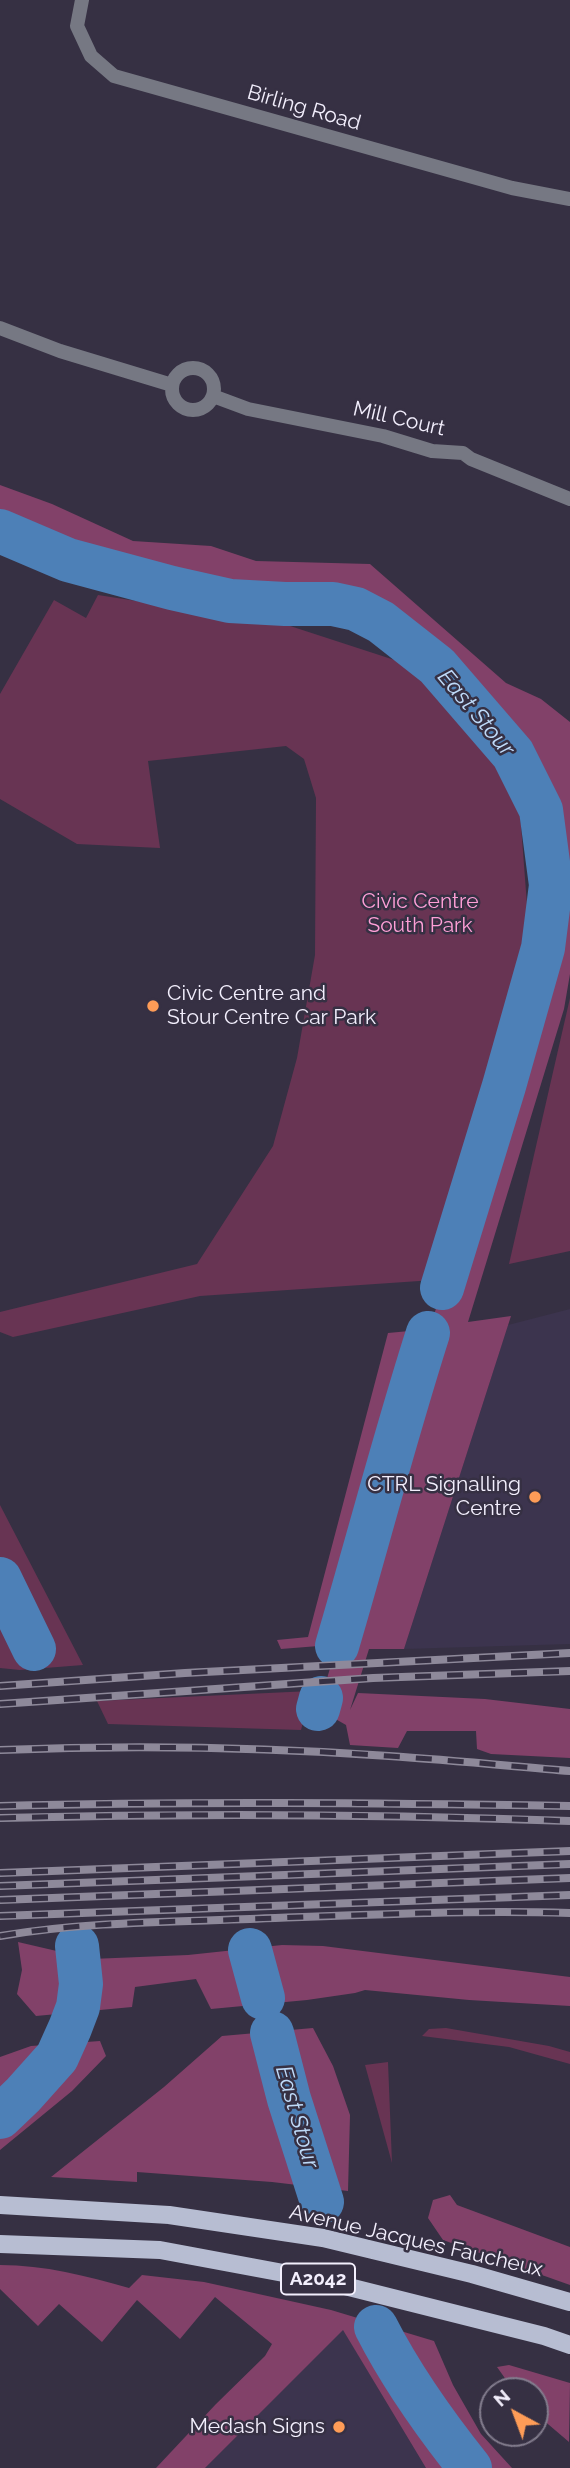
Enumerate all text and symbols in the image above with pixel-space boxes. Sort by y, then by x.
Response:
street label: Birling Road [244,80,364,136]
street label: Mill Court [351,396,447,442]
water label: East Stour [432,664,520,762]
park label: Civic Centre South Park [362,889,478,939]
place label: Civic Centre and Stour Centre Car Park [167,981,376,1031]
marker: Civic Centre and Stour Centre Car Park [145,998,161,1014]
place label: CTRL Signalling Centre [367,1472,521,1522]
marker: CTRL Signalling Centre [527,1489,543,1505]
water label: East Stour [269,2063,325,2171]
street label: Avenue Jacques Faucheux [287,2200,545,2282]
road number: A2042 [281,2264,355,2294]
north arrow [479,2377,549,2447]
text: N [489,2385,514,2411]
place label: Medash Signs [189,2414,325,2440]
marker: Medash Signs [331,2419,347,2435]

